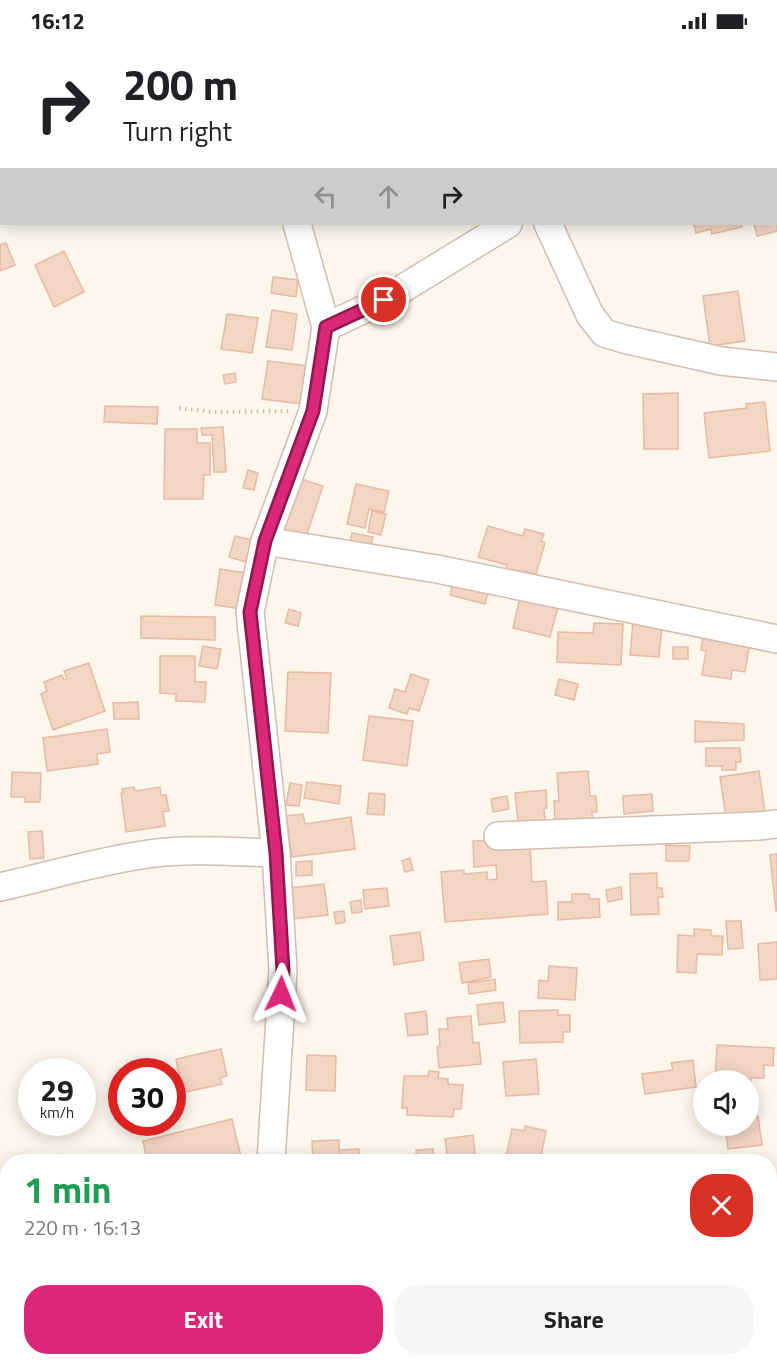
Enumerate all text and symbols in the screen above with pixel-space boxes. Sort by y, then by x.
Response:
text: 16:12 [30,4,85,38]
text: 200 m [123,52,238,116]
icon: right [24,66,102,144]
text: Turn right [123,110,232,151]
icon: left [309,180,342,213]
icon: ahead [372,180,405,213]
icon: right [435,180,468,213]
pin [358,274,409,325]
icon: arrive [367,283,400,316]
position arrow [249,962,313,1026]
speed limit sign: 30 [108,1058,186,1136]
text: 29 [40,1067,74,1113]
map controls [693,1070,759,1136]
button: sound [693,1070,759,1136]
text: km/h [40,1101,74,1124]
text: 1 min [24,1162,111,1217]
button: close [690,1174,753,1237]
text: 220 m · 16:13 [24,1212,141,1243]
button: Exit [24,1285,383,1354]
button: Share [395,1285,753,1354]

